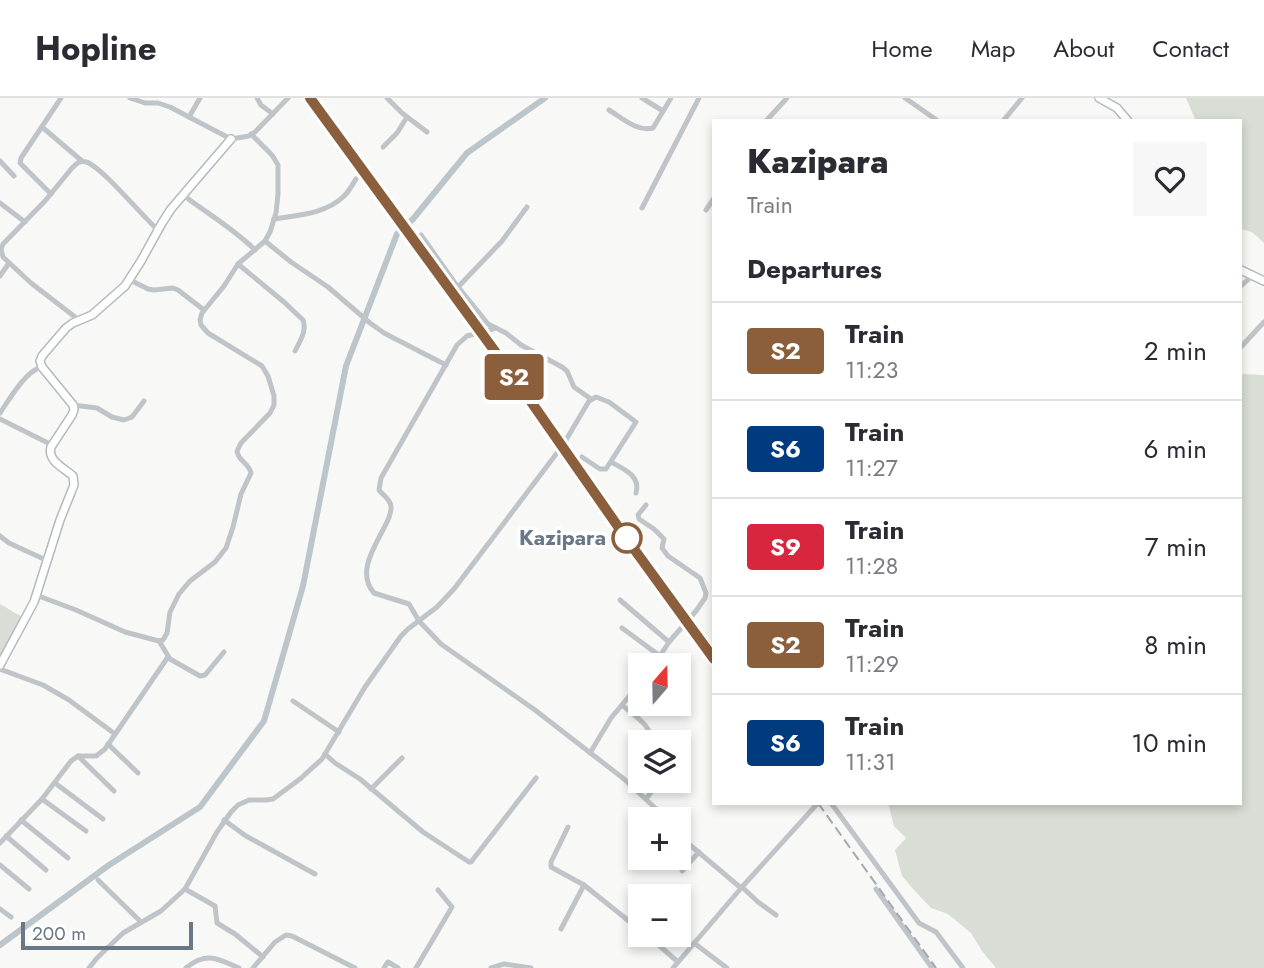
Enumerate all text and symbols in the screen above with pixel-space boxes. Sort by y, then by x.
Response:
text: Hopline [35,25,157,72]
text: Home [871,31,933,66]
text: Map [971,31,1015,66]
text: About [1053,31,1114,66]
text: Contact [1152,31,1229,66]
text: Kazipara [747,138,889,185]
button: heart [1133,142,1207,216]
text: Train [747,188,793,222]
text: Departures [747,250,882,288]
text: Train [845,315,904,353]
text: 2 min [1144,332,1207,370]
text: S2 [770,333,801,368]
text: 11:23 [845,353,898,387]
line badge: S2 [482,354,546,400]
text: S2 [499,359,529,394]
text: Train [845,413,904,451]
text: 6 min [1144,430,1207,468]
text: S6 [770,431,801,466]
text: 11:27 [845,451,898,485]
text: Train [845,511,904,549]
place label: Kazipara [519,523,606,553]
marker: Kazipara [612,523,642,553]
text: 7 min [1145,528,1207,566]
text: S9 [770,529,801,564]
text: 11:28 [845,549,898,583]
text: Train [845,609,904,647]
text: 8 min [1144,626,1207,664]
text: S2 [770,627,801,662]
text: 11:29 [845,647,899,681]
north arrow [628,653,691,716]
map controls [628,653,691,947]
text: Train [845,707,904,745]
text: 10 min [1131,724,1207,762]
text: S6 [770,725,801,760]
button: layers [628,730,691,793]
text: 11:31 [845,745,896,779]
button: + [628,807,691,870]
button: − [628,884,691,947]
scale bar [21,919,192,951]
text: 200 m [32,920,86,947]

